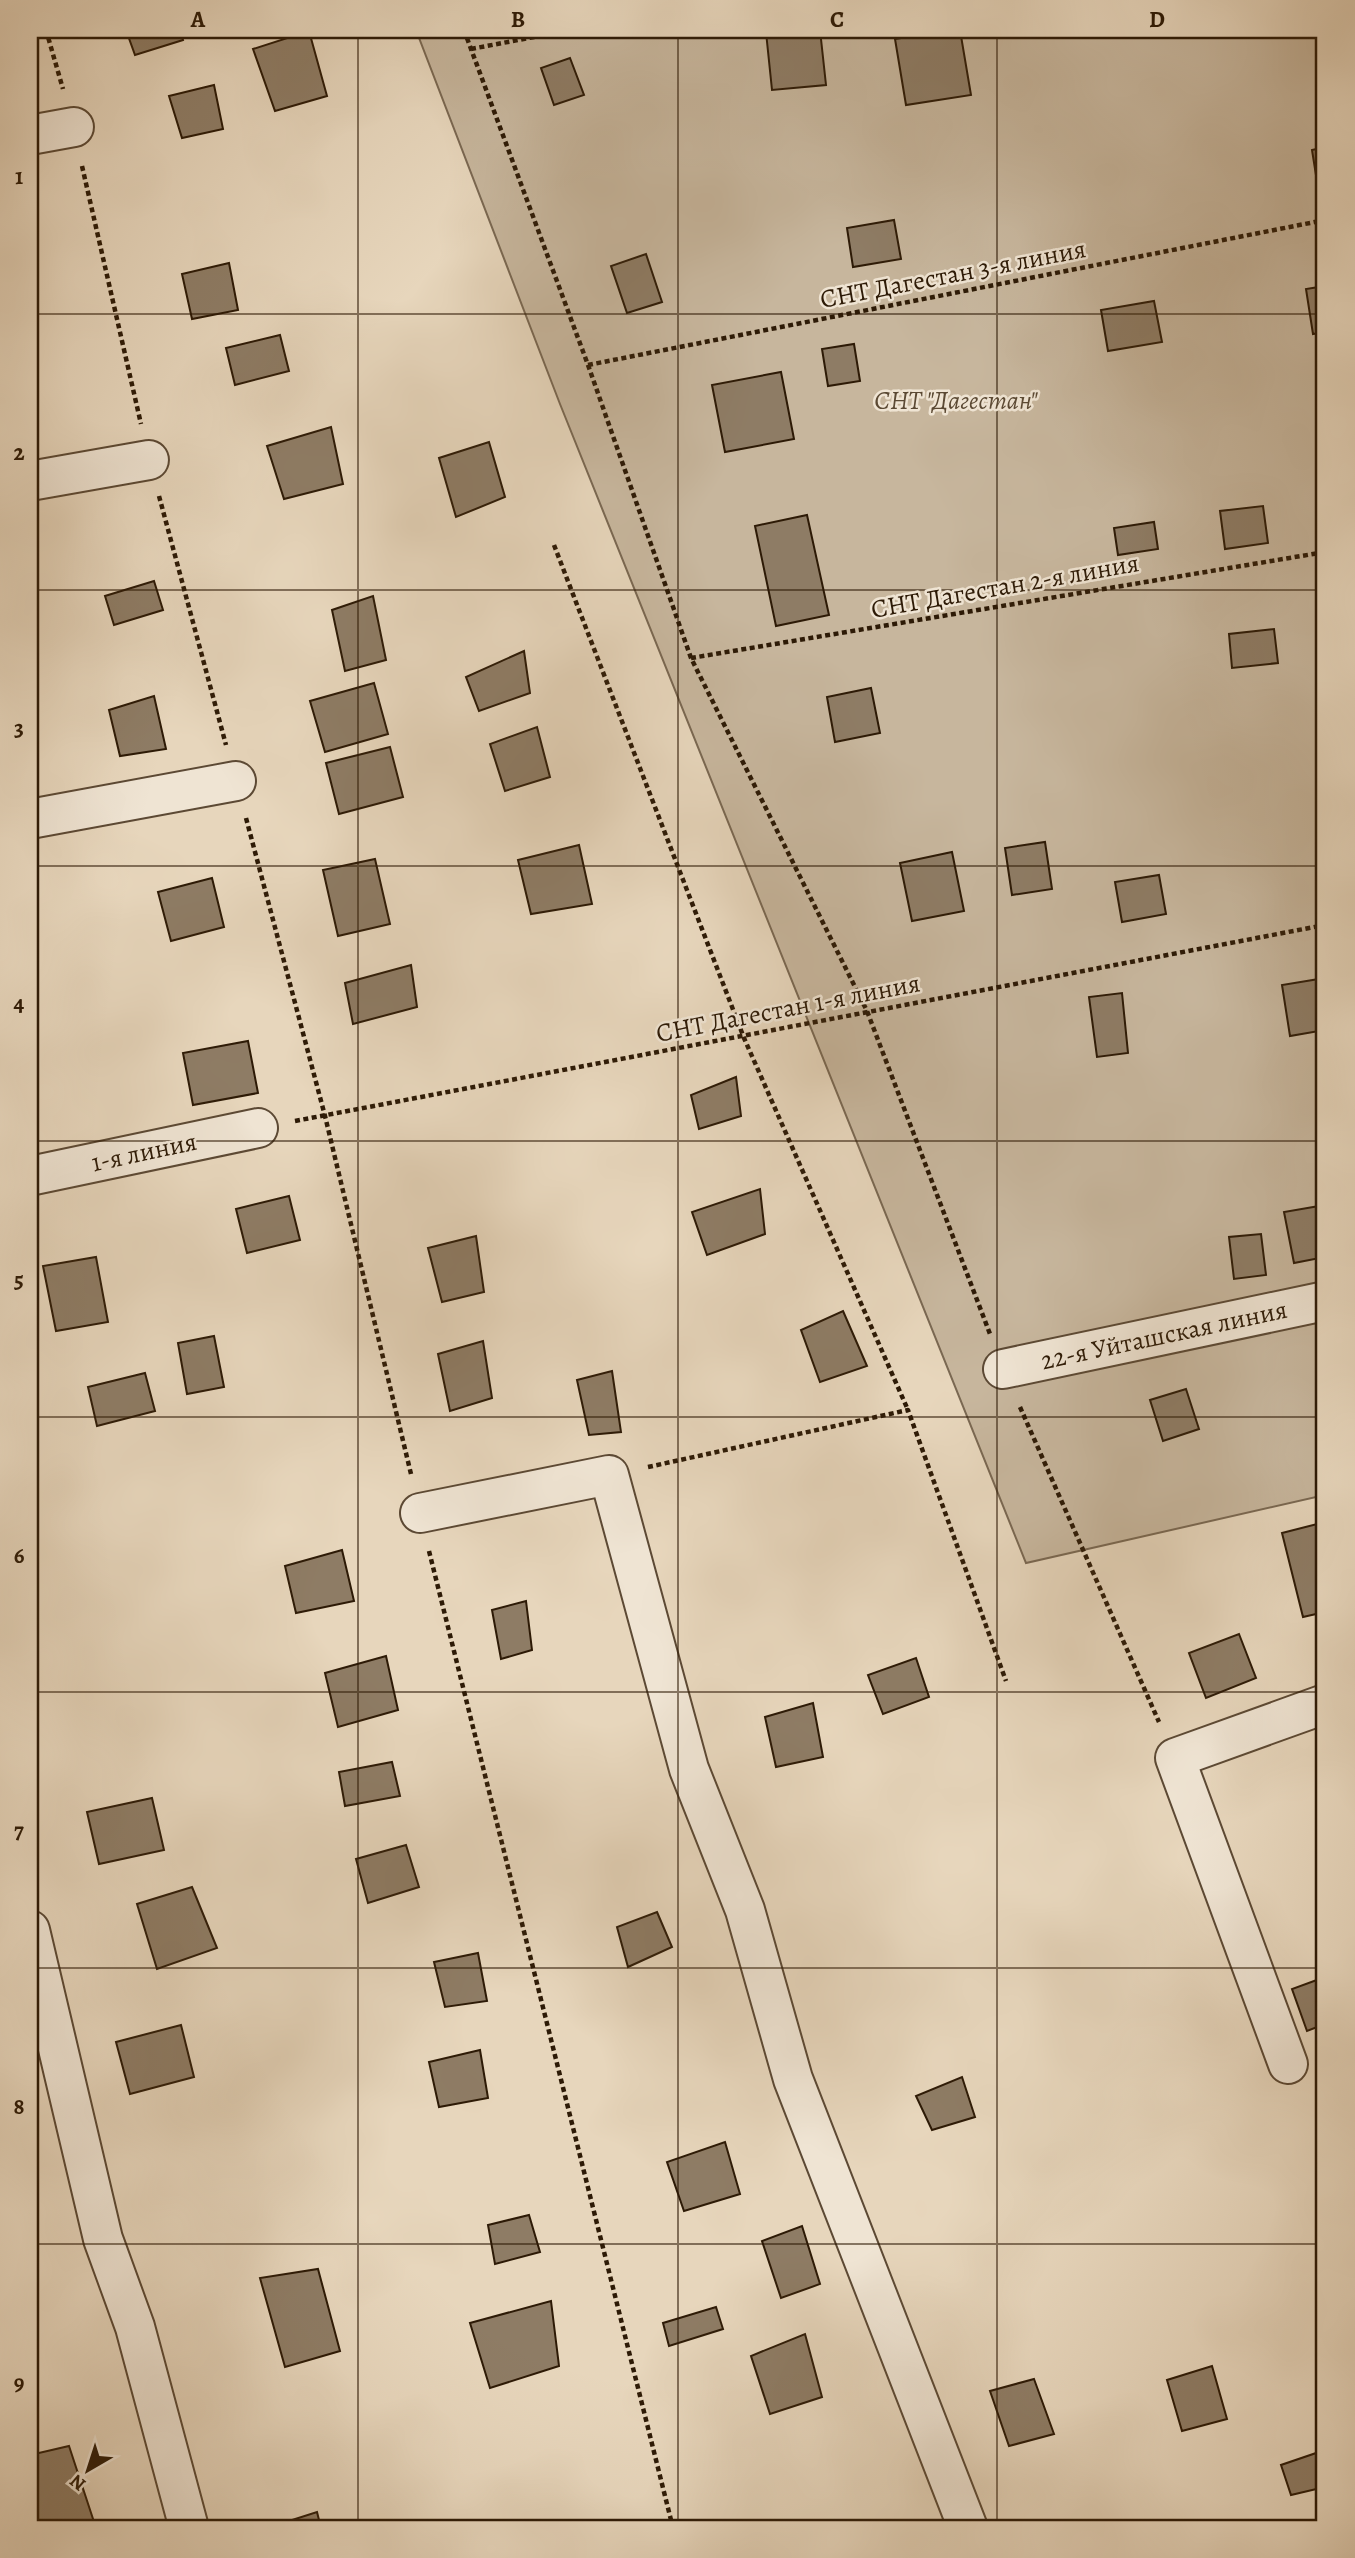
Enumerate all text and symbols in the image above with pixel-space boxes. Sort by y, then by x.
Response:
text: A [190,4,206,35]
text: B [511,4,525,35]
text: C [830,4,844,35]
text: D [1149,4,1165,35]
text: 1 [15,161,23,192]
street label: СНТ Дагестан 3-я линия [817,231,1089,317]
park label: СНТ "Дагестан" [874,383,1038,418]
text: 2 [13,437,25,468]
street label: СНТ Дагестан 2-я линия [868,545,1142,627]
text: 3 [14,713,24,744]
street label: СНТ Дагестан 1-я линия [653,965,923,1051]
text: 4 [14,988,25,1019]
street label: 1-я линия [88,1124,200,1180]
text: 5 [14,1264,24,1295]
street label: 22-я Уйташская линия [1038,1292,1290,1378]
text: 6 [14,1540,25,1571]
text: 7 [14,1815,24,1846]
text: 8 [13,2091,25,2122]
text: 9 [14,2367,24,2398]
north arrow [52,2436,122,2506]
text: N [64,2468,91,2497]

